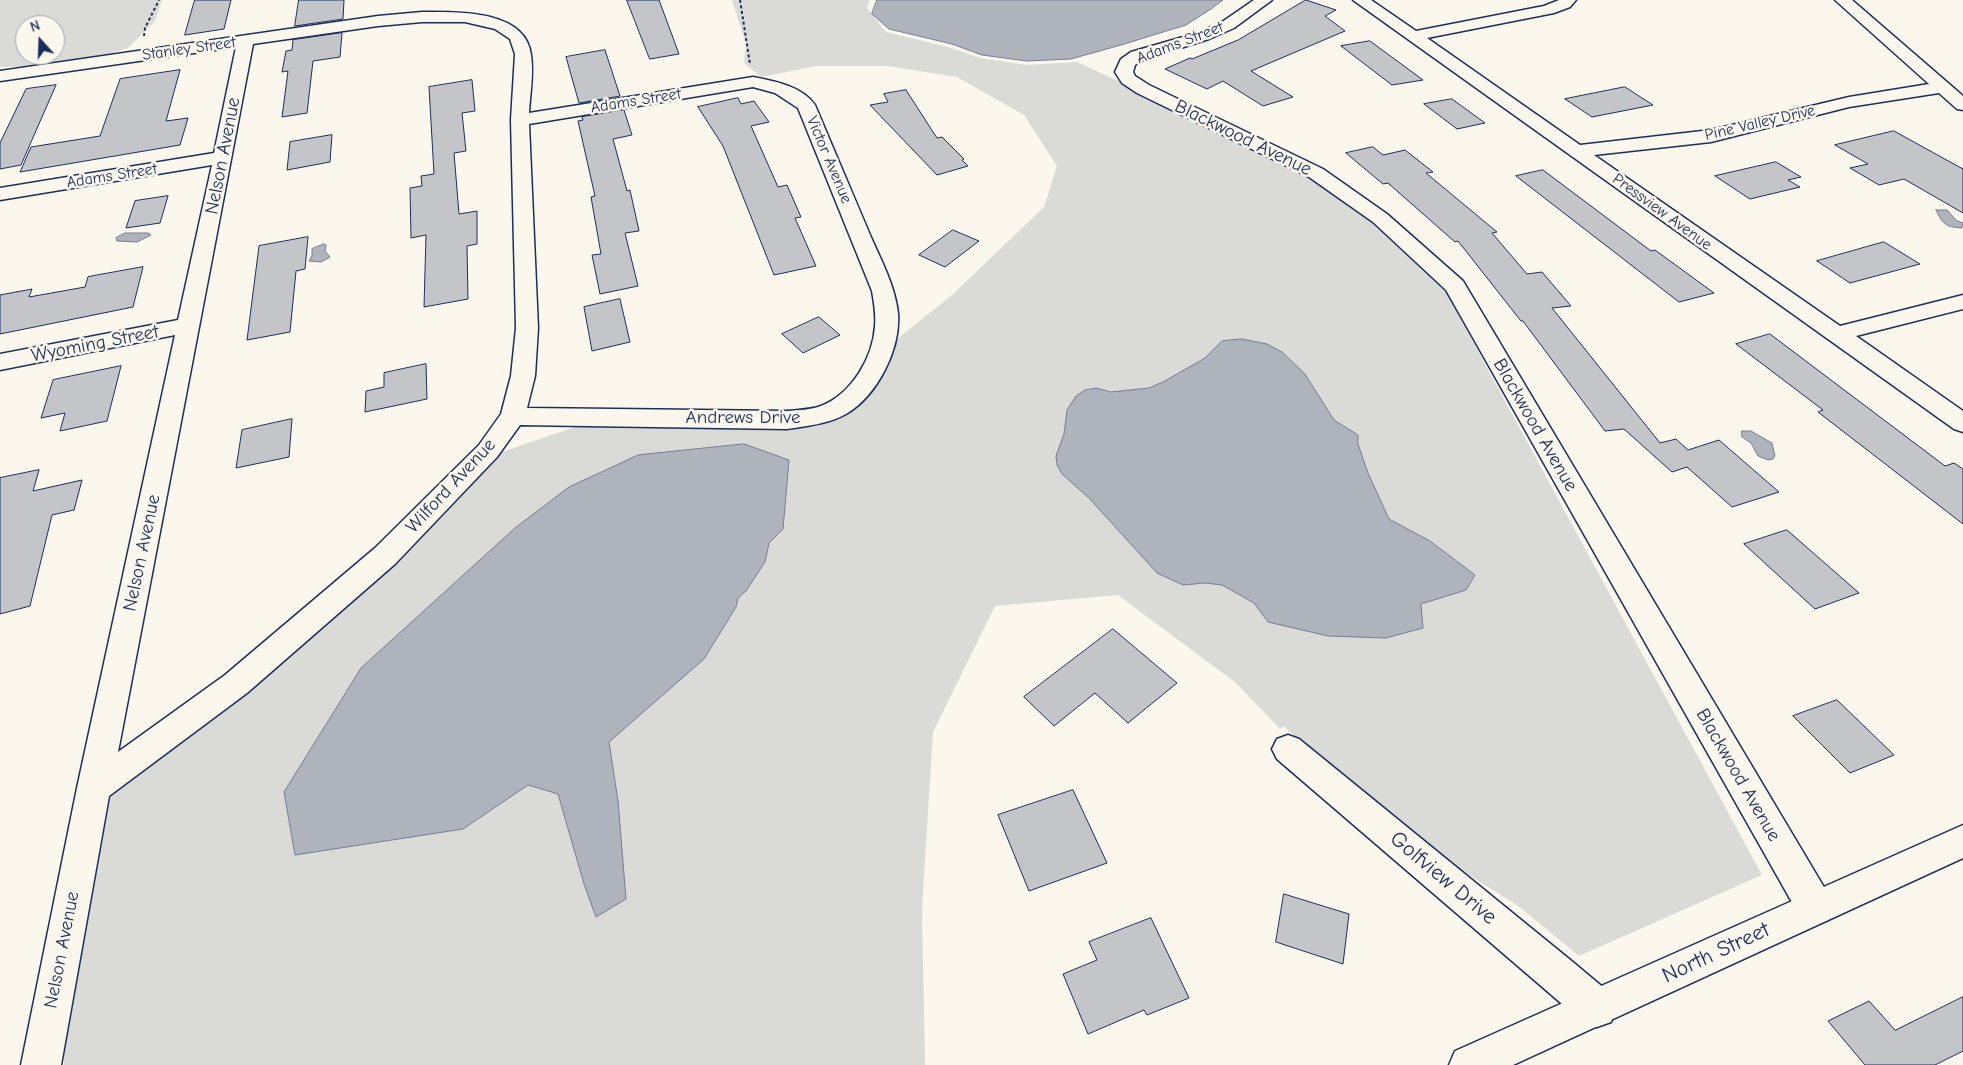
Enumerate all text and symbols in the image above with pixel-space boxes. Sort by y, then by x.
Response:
north arrow [15,15,65,65]
text: N [28,17,42,36]
street label: Adams Street [1134,18,1226,68]
street label: Stanley Street [141,33,237,65]
street label: Adams Street [589,84,683,118]
street label: Blackwood Avenue [1171,95,1315,181]
street label: Nelson Avenue [200,96,246,216]
street label: Pine Valley Drive [1703,101,1817,145]
street label: Victor Avenue [802,113,856,207]
street label: Adams Street [65,159,159,193]
street label: Pressview Avenue [1609,169,1715,255]
street label: Wyoming Street [29,320,161,368]
street label: Blackwood Avenue [1488,355,1582,495]
street label: Andrews Drive [686,407,800,429]
street label: Wilford Avenue [401,434,501,538]
street label: Nelson Avenue [119,493,165,613]
street label: Blackwood Avenue [1691,705,1785,845]
street label: Golfview Drive [1384,826,1502,930]
street label: Nelson Avenue [39,890,85,1010]
street label: North Street [1658,917,1774,989]

